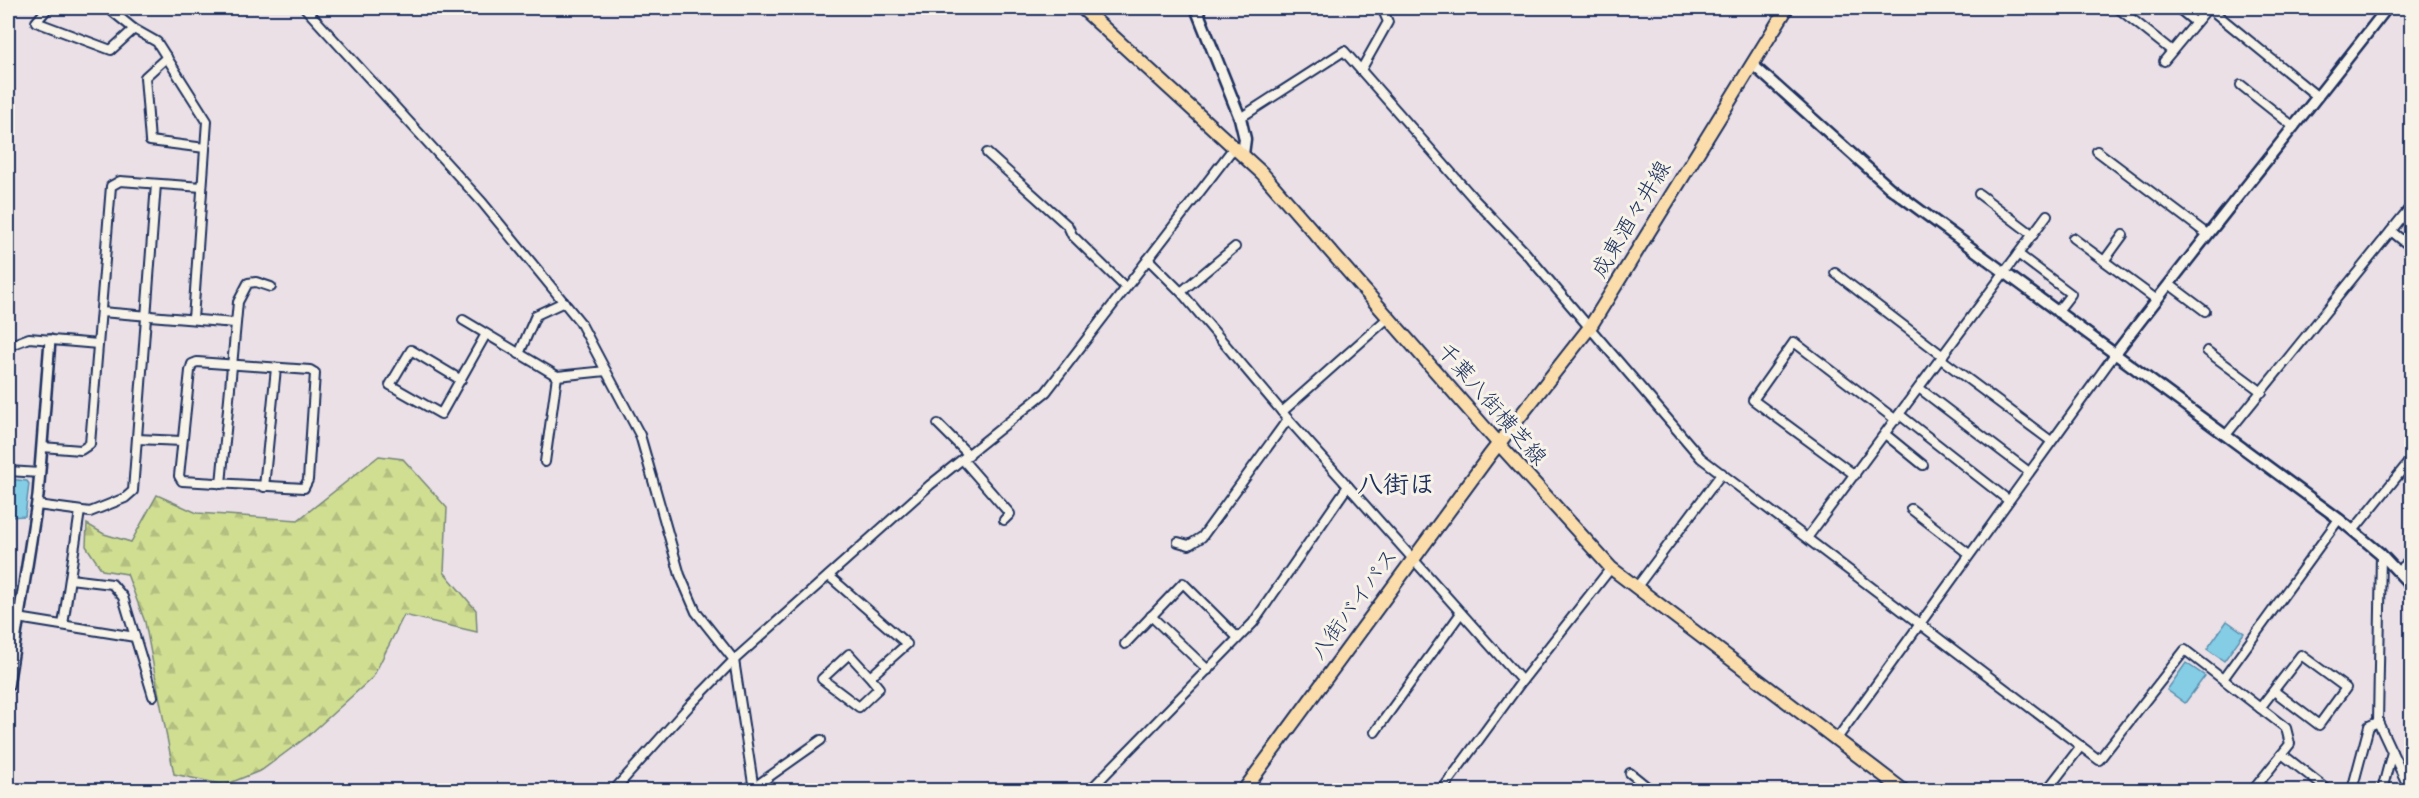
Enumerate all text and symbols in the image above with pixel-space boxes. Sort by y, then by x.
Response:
street label: 成東酒々井線 [1586,156,1676,282]
street label: 千葉八街横芝線 [1432,337,1552,471]
district label: 八街ほ [1357,470,1435,500]
street label: 八街バイパス [1305,543,1403,665]

